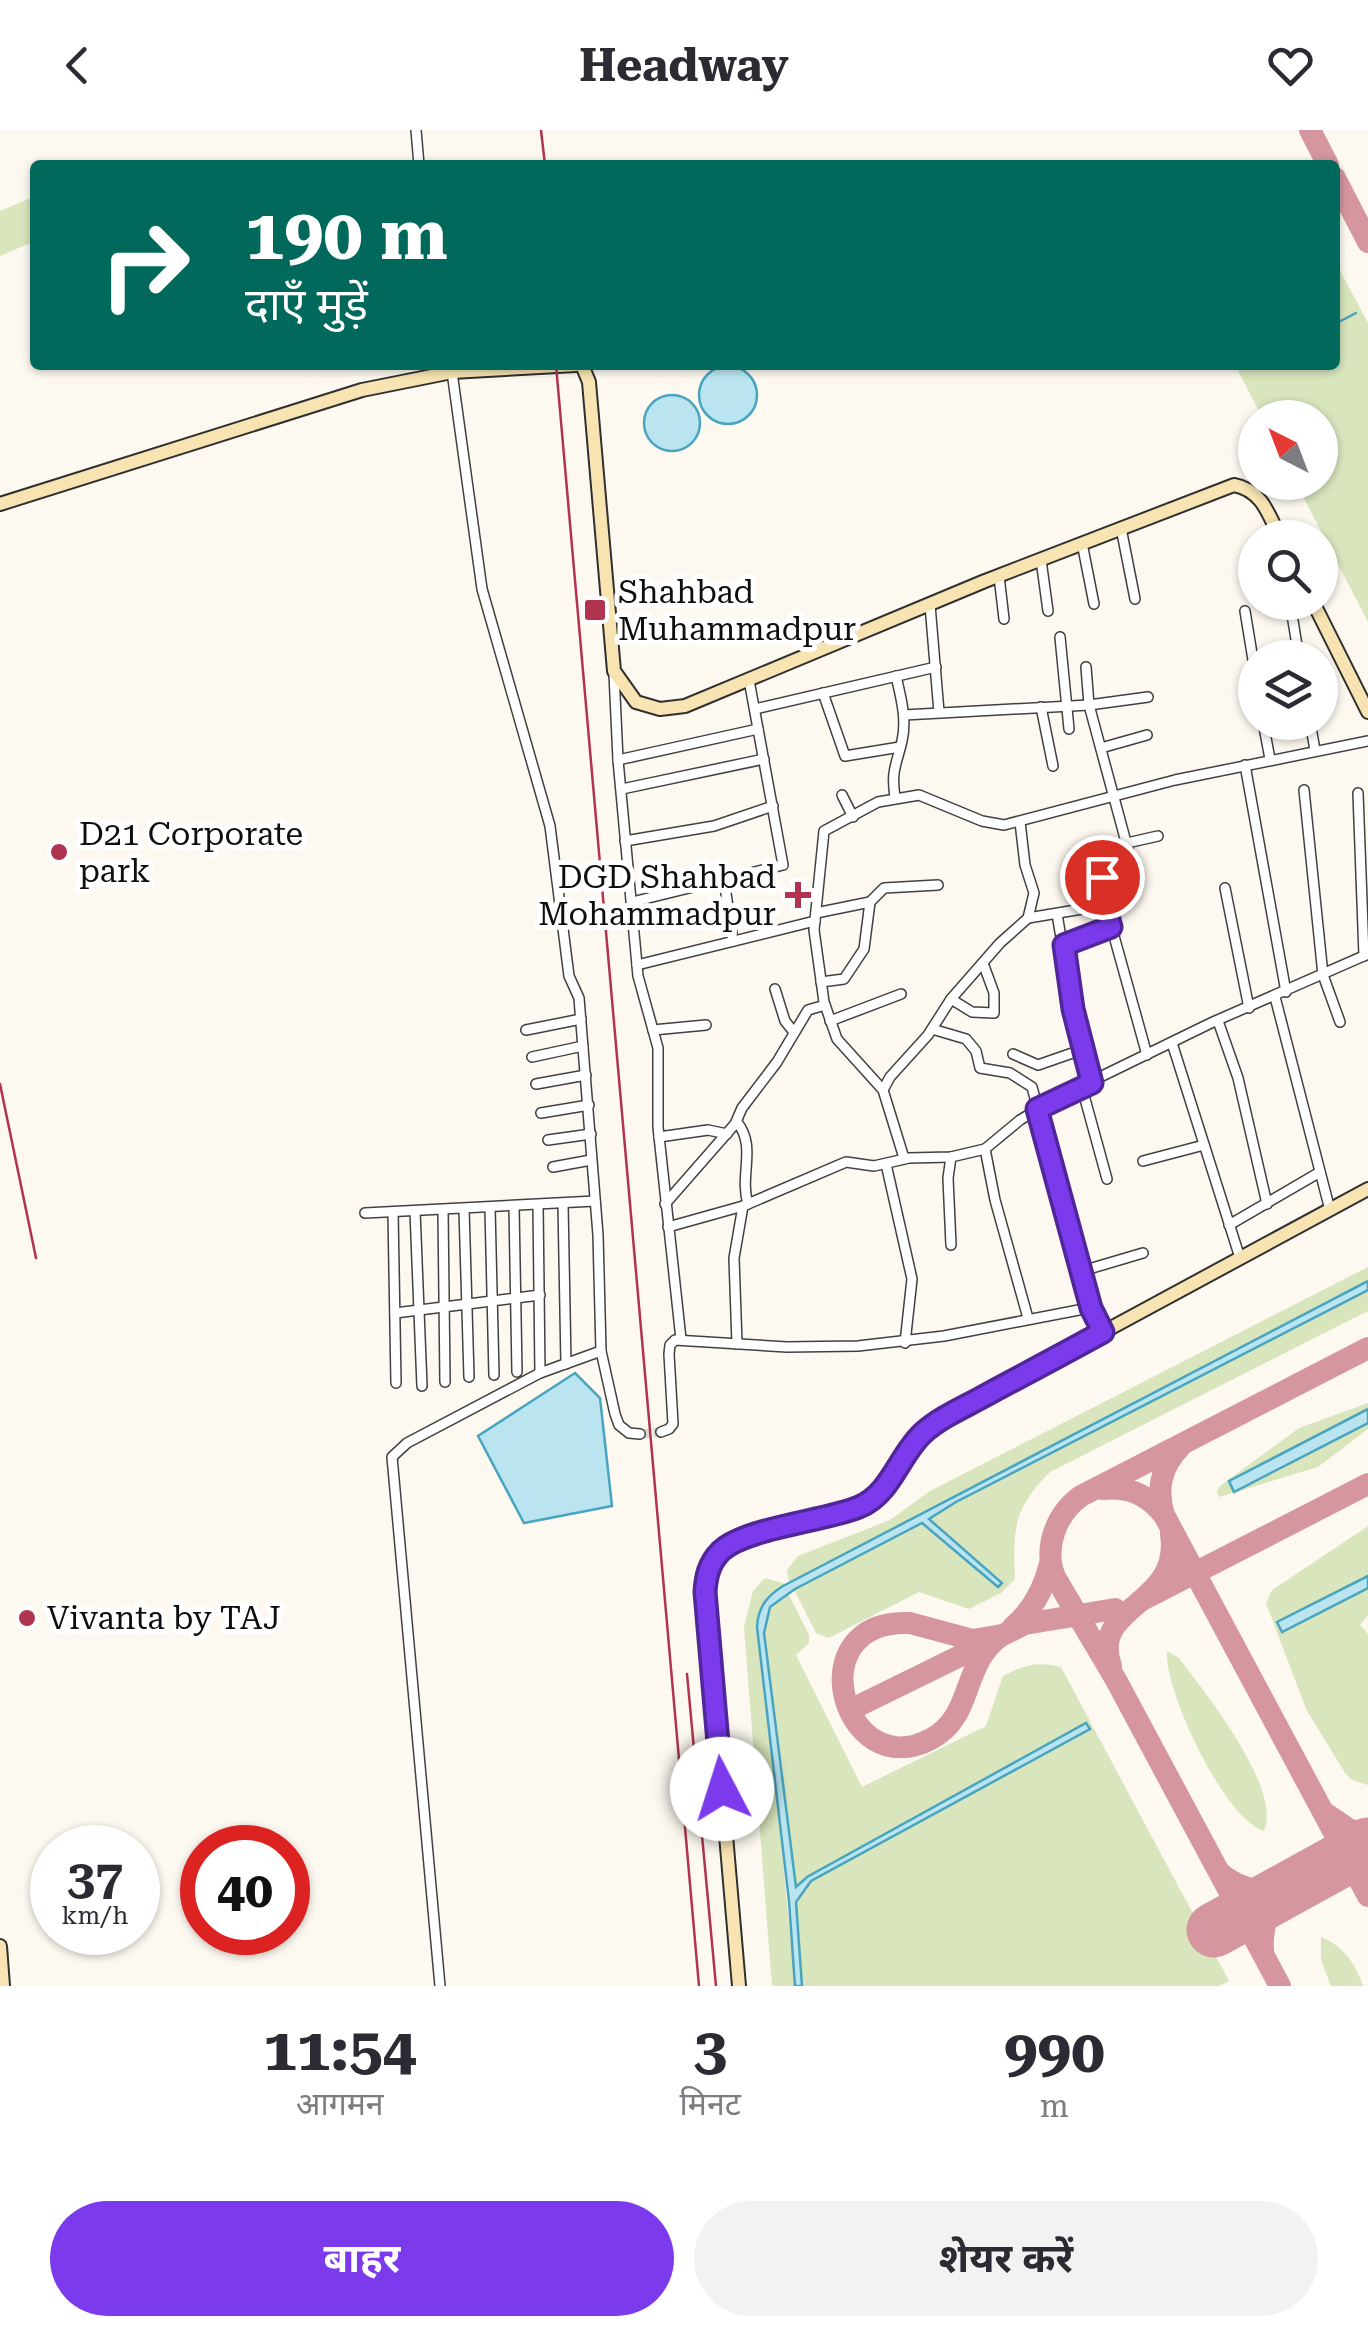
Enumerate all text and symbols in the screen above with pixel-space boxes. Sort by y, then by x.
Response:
icon: back [50,38,105,93]
icon: heart [1263,38,1318,93]
text: Headway [579,39,789,92]
text: 190 m [245,194,448,276]
icon: right [80,200,210,330]
text: दाएँ मुड़ें [245,278,368,331]
north arrow [1238,400,1338,500]
map controls [1238,400,1338,740]
button: search [1238,520,1338,620]
place label: Shahbad Muhammadpur [618,573,856,648]
marker: Shahbad Muhammadpur [582,597,608,623]
button: layers [1238,640,1338,740]
place label: D21 Corporate park [79,815,303,890]
pin [1060,835,1145,920]
marker: D21 Corporate park [48,841,70,863]
icon: arrive [1075,850,1130,905]
place label: DGD Shahbad Mohammadpur [538,858,776,933]
marker: DGD Shahbad Mohammadpur [785,882,811,908]
place label: Vivanta by TAJ [47,1599,281,1637]
marker: Vivanta by TAJ [16,1607,38,1629]
position arrow [670,1737,774,1841]
speed limit sign: 40 [180,1825,310,1955]
text: 37 [67,1849,123,1907]
text: km/h [62,1901,128,1930]
text: 11:54 [263,2014,416,2085]
text: 3 [693,2014,727,2085]
text: 990 [1004,2016,1105,2087]
text: आगमन [296,2085,384,2123]
text: मिनट [680,2085,741,2123]
text: m [1040,2087,1069,2125]
button: बाहर [50,2201,674,2316]
button: शेयर करें [694,2201,1318,2316]

